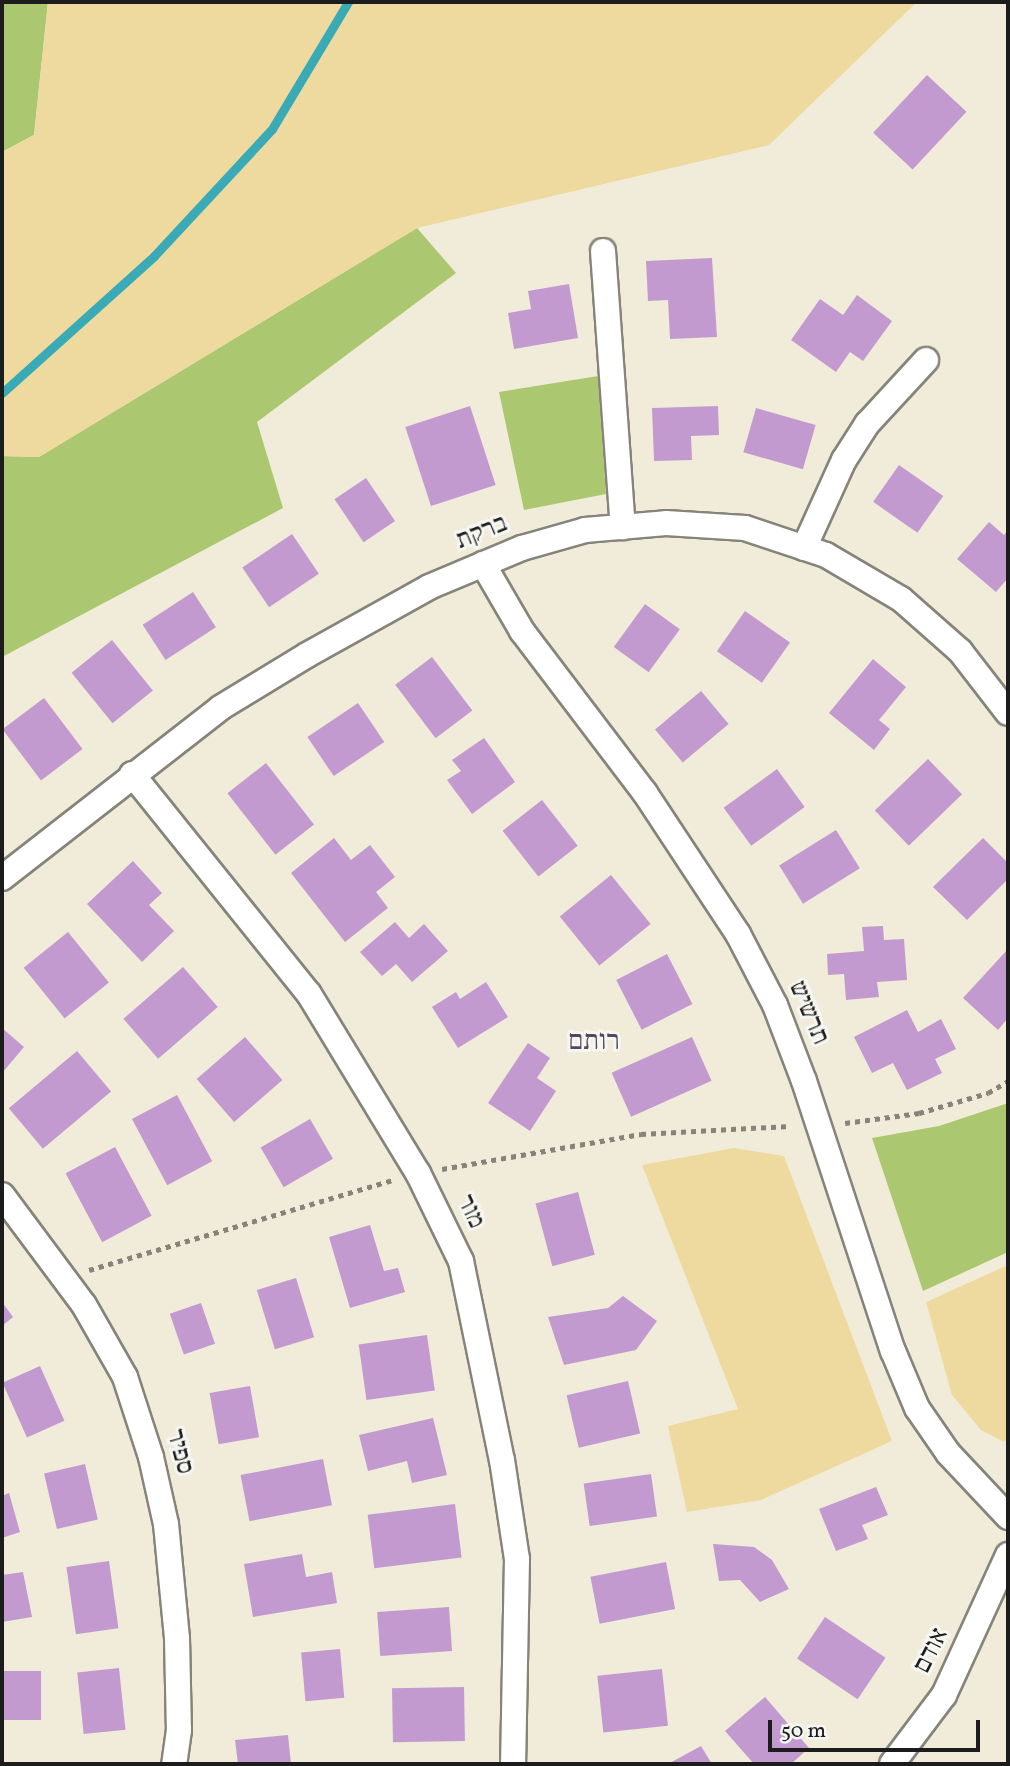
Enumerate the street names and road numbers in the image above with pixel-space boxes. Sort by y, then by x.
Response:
street label: ברקת [452,509,512,557]
street label: תרשיש [781,976,835,1050]
street label: מור [449,1190,491,1234]
street label: ספיר [158,1426,200,1478]
street label: אודם [908,1623,956,1679]

